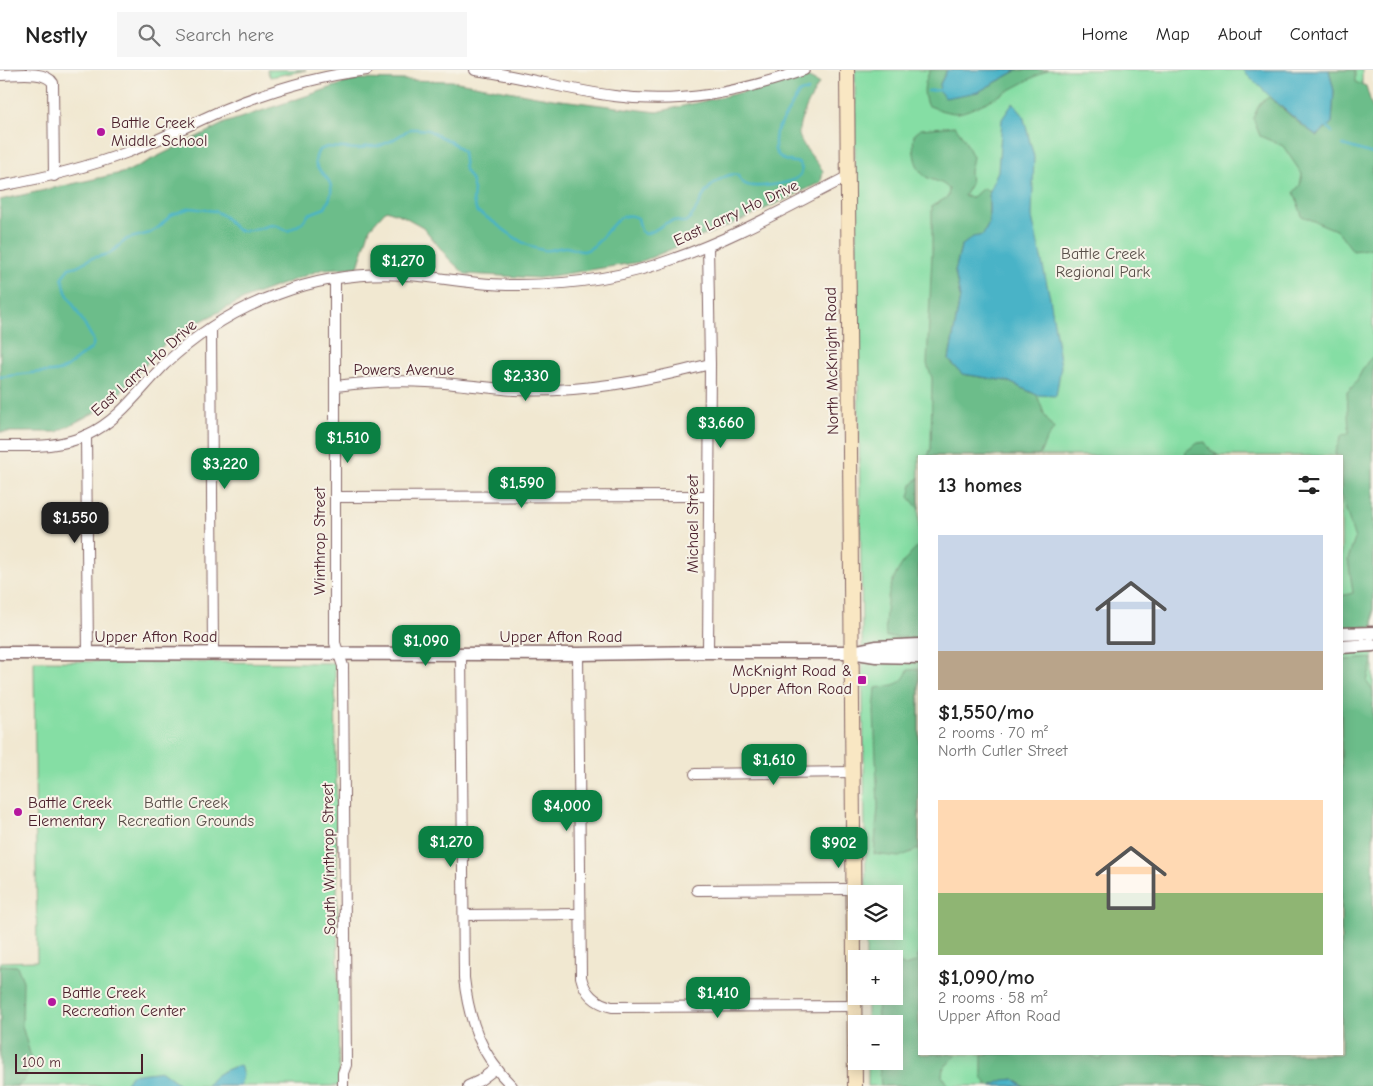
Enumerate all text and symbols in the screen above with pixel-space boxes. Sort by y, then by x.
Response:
search box [117,12,467,57]
text: Nestly [25,21,87,49]
icon: search [135,21,163,49]
text: Search here [175,24,274,46]
text: Home [1081,24,1128,45]
text: Map [1156,24,1190,45]
text: About [1218,24,1262,45]
text: Contact [1290,24,1348,45]
place label: Battle Creek Middle School [111,114,207,150]
marker: Battle Creek Middle School [95,126,107,138]
street label: East Larry Ho Drive [671,176,801,250]
pin: $1,270 [362,244,444,287]
park label: Battle Creek Regional Park [1056,245,1151,281]
text: $1,270 [381,252,425,270]
street label: North McKnight Road [822,287,842,435]
street label: East Larry Ho Drive [88,316,200,420]
pin: $2,330 [485,360,567,402]
street label: Powers Avenue [354,361,455,379]
text: $2,330 [503,367,549,385]
pin: $3,660 [680,406,762,449]
text: $3,660 [698,414,744,432]
pin: $1,510 [307,422,389,464]
text: $1,510 [327,429,369,447]
pin: $3,220 [184,448,266,490]
text: $3,220 [202,455,248,473]
pin: $1,590 [481,466,563,509]
icon: filters [1295,471,1323,499]
text: 13 homes [938,473,1022,497]
text: $1,590 [500,474,545,492]
street label: Michael Street [684,474,702,573]
street label: Winthrop Street [311,487,329,595]
pin: $1,550 [34,502,116,544]
text: $1,550 [52,509,98,527]
icon: home [1086,568,1176,658]
pin: $1,090 [385,624,467,667]
street label: Upper Afton Road [95,628,217,646]
street label: Upper Afton Road [500,628,622,646]
text: $1,090 [403,632,449,650]
place label: McKnight Road & Upper Afton Road [729,662,852,698]
marker: McKnight Road & Upper Afton Road [856,674,868,686]
text: $1,550/mo [938,700,1034,724]
text: 2 rooms · 70 m² [938,724,1048,742]
text: North Cutler Street [938,742,1068,760]
pin: $1,610 [733,744,815,786]
text: $1,610 [753,751,795,769]
street label: South Winthrop Street [319,782,339,935]
pin: $4,000 [526,790,608,832]
place label: Battle Creek Elementary [28,794,112,830]
park label: Battle Creek Recreation Grounds [118,794,255,830]
text: $4,000 [543,797,591,815]
marker: Battle Creek Elementary [12,806,24,818]
pin: $1,270 [410,826,492,868]
pin: $902 [809,826,869,869]
text: $1,270 [429,833,473,851]
icon: home [1086,833,1176,923]
text: $902 [821,834,857,852]
map controls [848,885,903,1070]
button: layers [848,885,903,940]
button: + [848,950,903,1005]
text: $1,090/mo [938,965,1035,989]
pin: $1,410 [677,976,759,1019]
place label: Battle Creek Recreation Center [62,984,186,1020]
text: $1,410 [697,984,739,1002]
text: 2 rooms · 58 m² [938,989,1048,1007]
marker: Battle Creek Recreation Center [46,996,58,1008]
text: Upper Afton Road [938,1007,1061,1025]
button: − [848,1015,903,1070]
scale bar [15,1051,142,1074]
text: 100 m [22,1054,61,1071]

